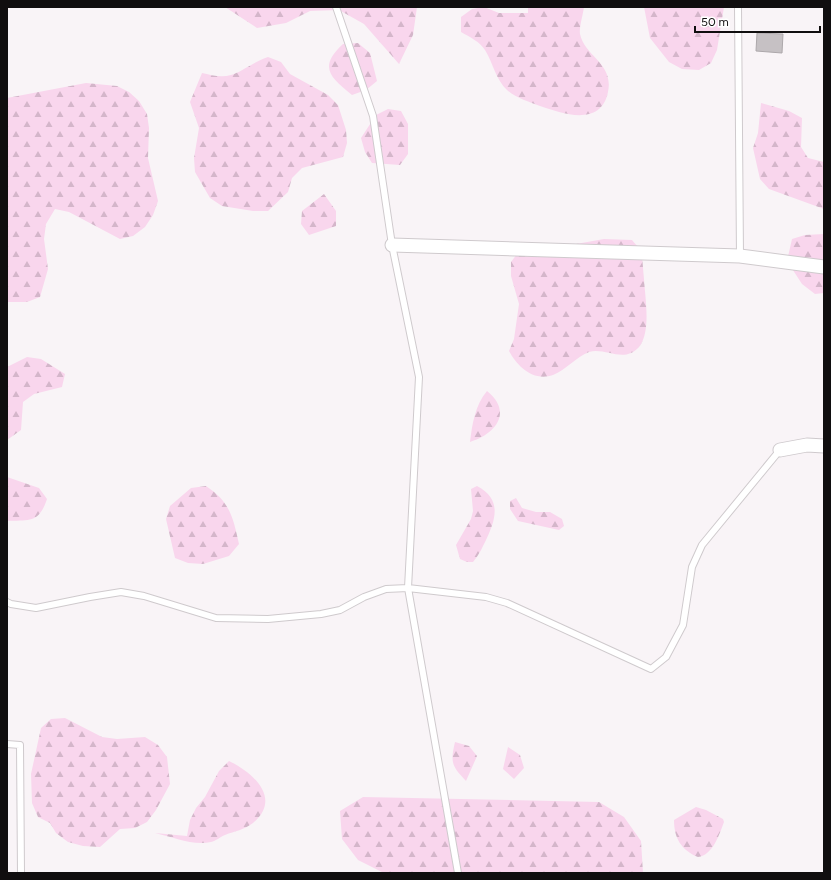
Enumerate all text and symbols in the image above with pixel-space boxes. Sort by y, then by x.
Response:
scale bar [695,8,820,34]
text: 50 m [701,15,729,29]

